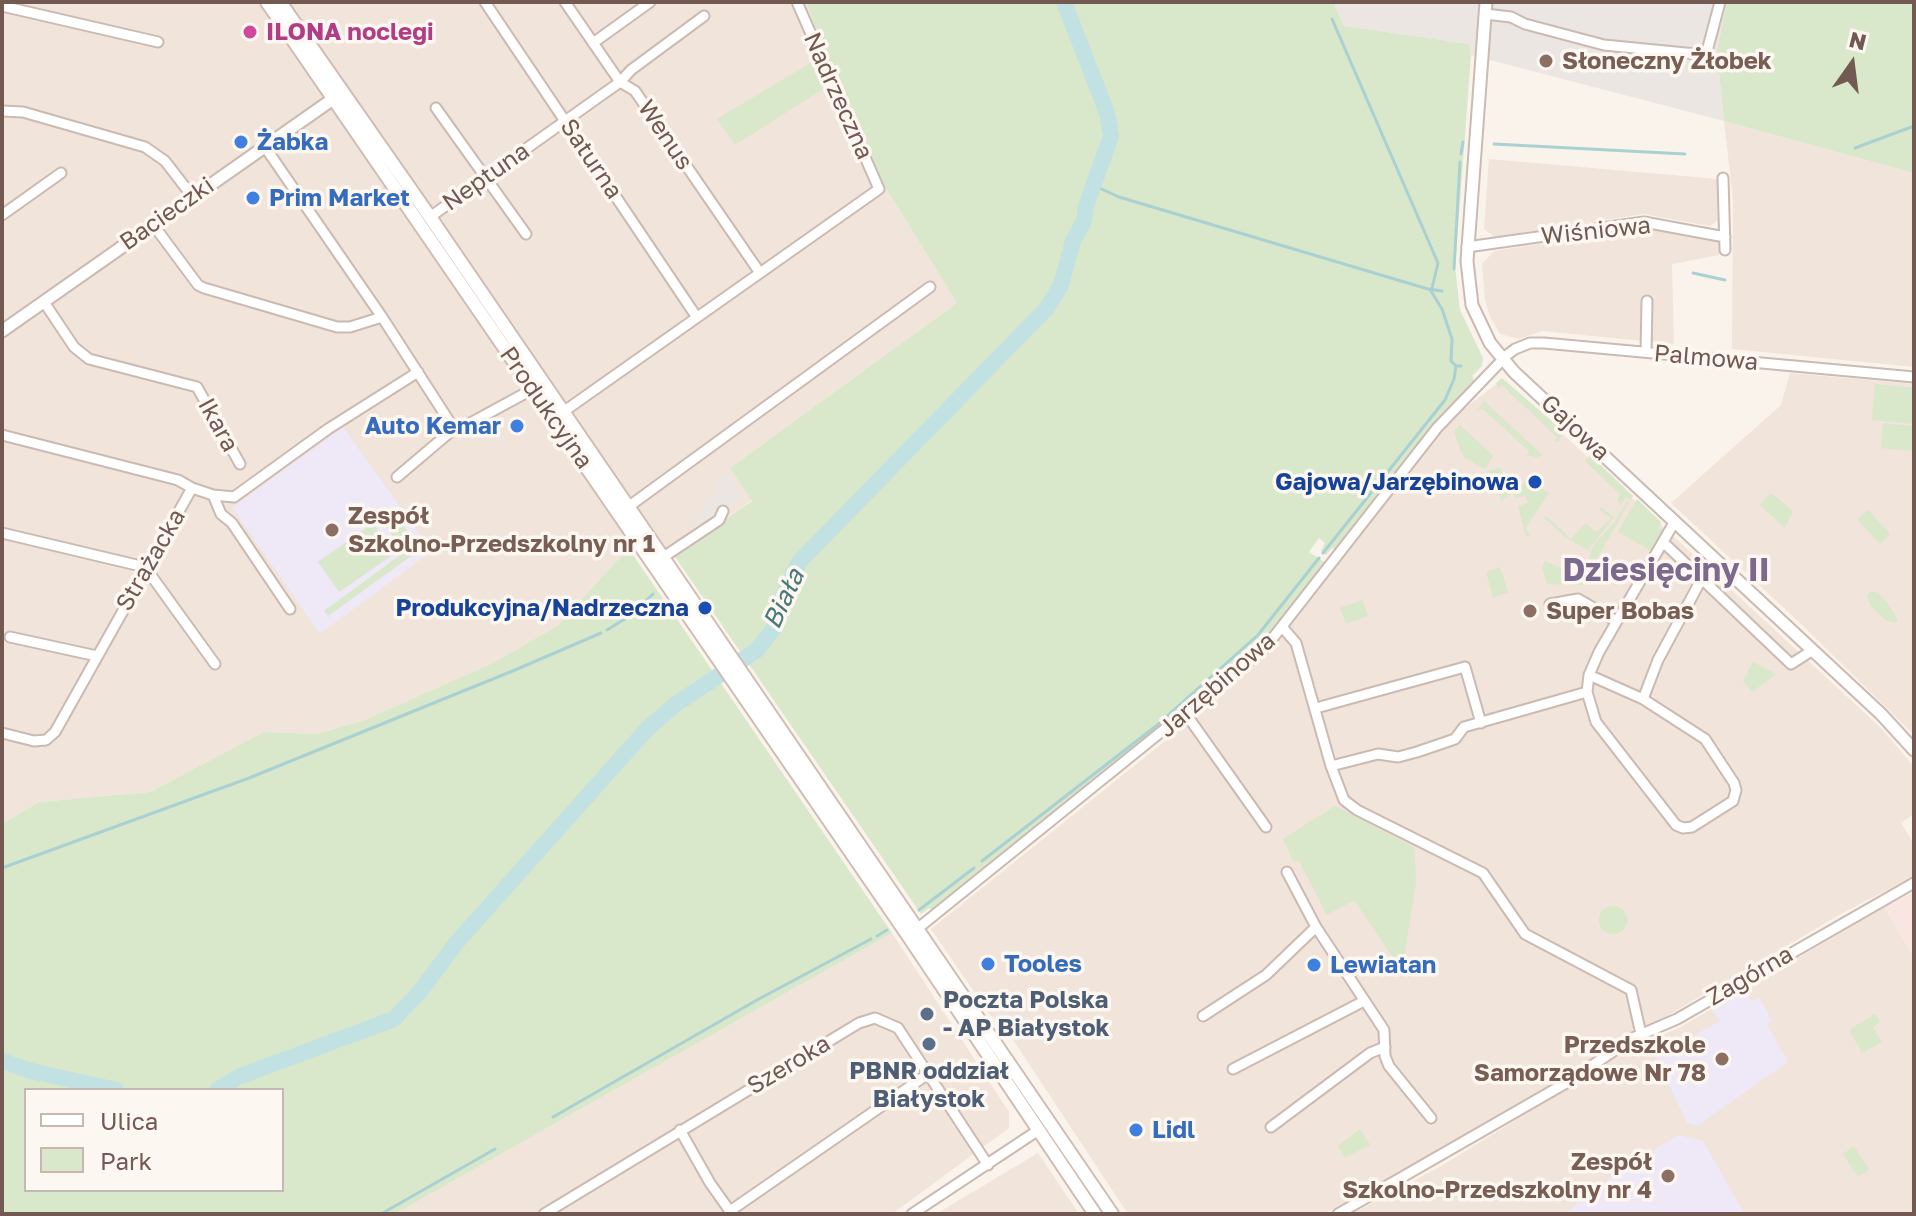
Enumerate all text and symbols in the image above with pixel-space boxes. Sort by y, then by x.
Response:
place label: ILONA noclegi [266,18,433,46]
marker: ILONA noclegi [241,23,259,41]
north arrow [1812,24,1892,104]
text: N [1847,25,1869,55]
street label: Nadrzeczna [797,28,879,164]
place label: Słoneczny Żłobek [1562,47,1772,75]
marker: Słoneczny Żłobek [1537,52,1555,70]
street label: Wenus [631,95,699,175]
street label: Saturna [554,113,628,205]
place label: Żabka [257,128,328,156]
marker: Żabka [232,133,250,151]
street label: Neptuna [437,137,535,217]
street label: Bacieczki [114,171,220,257]
place label: Prim Market [269,184,410,212]
marker: Prim Market [244,189,262,207]
street label: Wiśniowa [1540,211,1652,251]
street label: Palmowa [1653,339,1759,377]
street label: Produkcyjna [493,341,599,475]
street label: Gajowa [1535,389,1615,467]
street label: Ikara [192,393,244,457]
place label: Auto Kemar [365,412,501,440]
marker: Auto Kemar [508,417,526,435]
place label: Gajowa/Jarzębinowa [1275,468,1519,496]
marker: Gajowa/Jarzębinowa [1526,473,1544,491]
place label: Zespół Szkolno-Przedszkolny nr 1 [348,502,655,558]
street label: Strażacka [110,504,192,616]
marker: Zespół Szkolno-Przedszkolny nr 1 [323,521,341,539]
district label: Dziesięciny II [1562,552,1770,590]
water label: Biała [757,564,811,634]
place label: Produkcyjna/Nadrzeczna [395,594,689,622]
place label: Super Bobas [1546,597,1694,625]
marker: Produkcyjna/Nadrzeczna [696,599,714,617]
marker: Super Bobas [1521,602,1539,620]
street label: Jarzębinowa [1153,626,1281,744]
street label: Zagórna [1702,940,1798,1012]
place label: Tooles [1004,950,1082,978]
place label: Lewiatan [1330,951,1436,979]
marker: Tooles [979,955,997,973]
marker: Lewiatan [1305,956,1323,974]
place label: Poczta Polska - AP Białystok [943,986,1110,1042]
marker: Poczta Polska - AP Białystok [918,1005,936,1023]
street label: Szeroka [742,1029,836,1101]
place label: Przedszkole Samorządowe Nr 78 [1474,1031,1706,1087]
marker: PBNR oddział Białystok [920,1035,938,1053]
marker: Przedszkole Samorządowe Nr 78 [1713,1050,1731,1068]
place label: PBNR oddział Białystok [849,1057,1009,1113]
legend [24,1088,284,1192]
text: Ulica [100,1106,158,1135]
place label: Lidl [1152,1116,1195,1144]
marker: Lidl [1127,1121,1145,1139]
text: Park [100,1146,152,1175]
place label: Zespół Szkolno-Przedszkolny nr 4 [1342,1148,1652,1204]
marker: Zespół Szkolno-Przedszkolny nr 4 [1659,1167,1677,1185]

